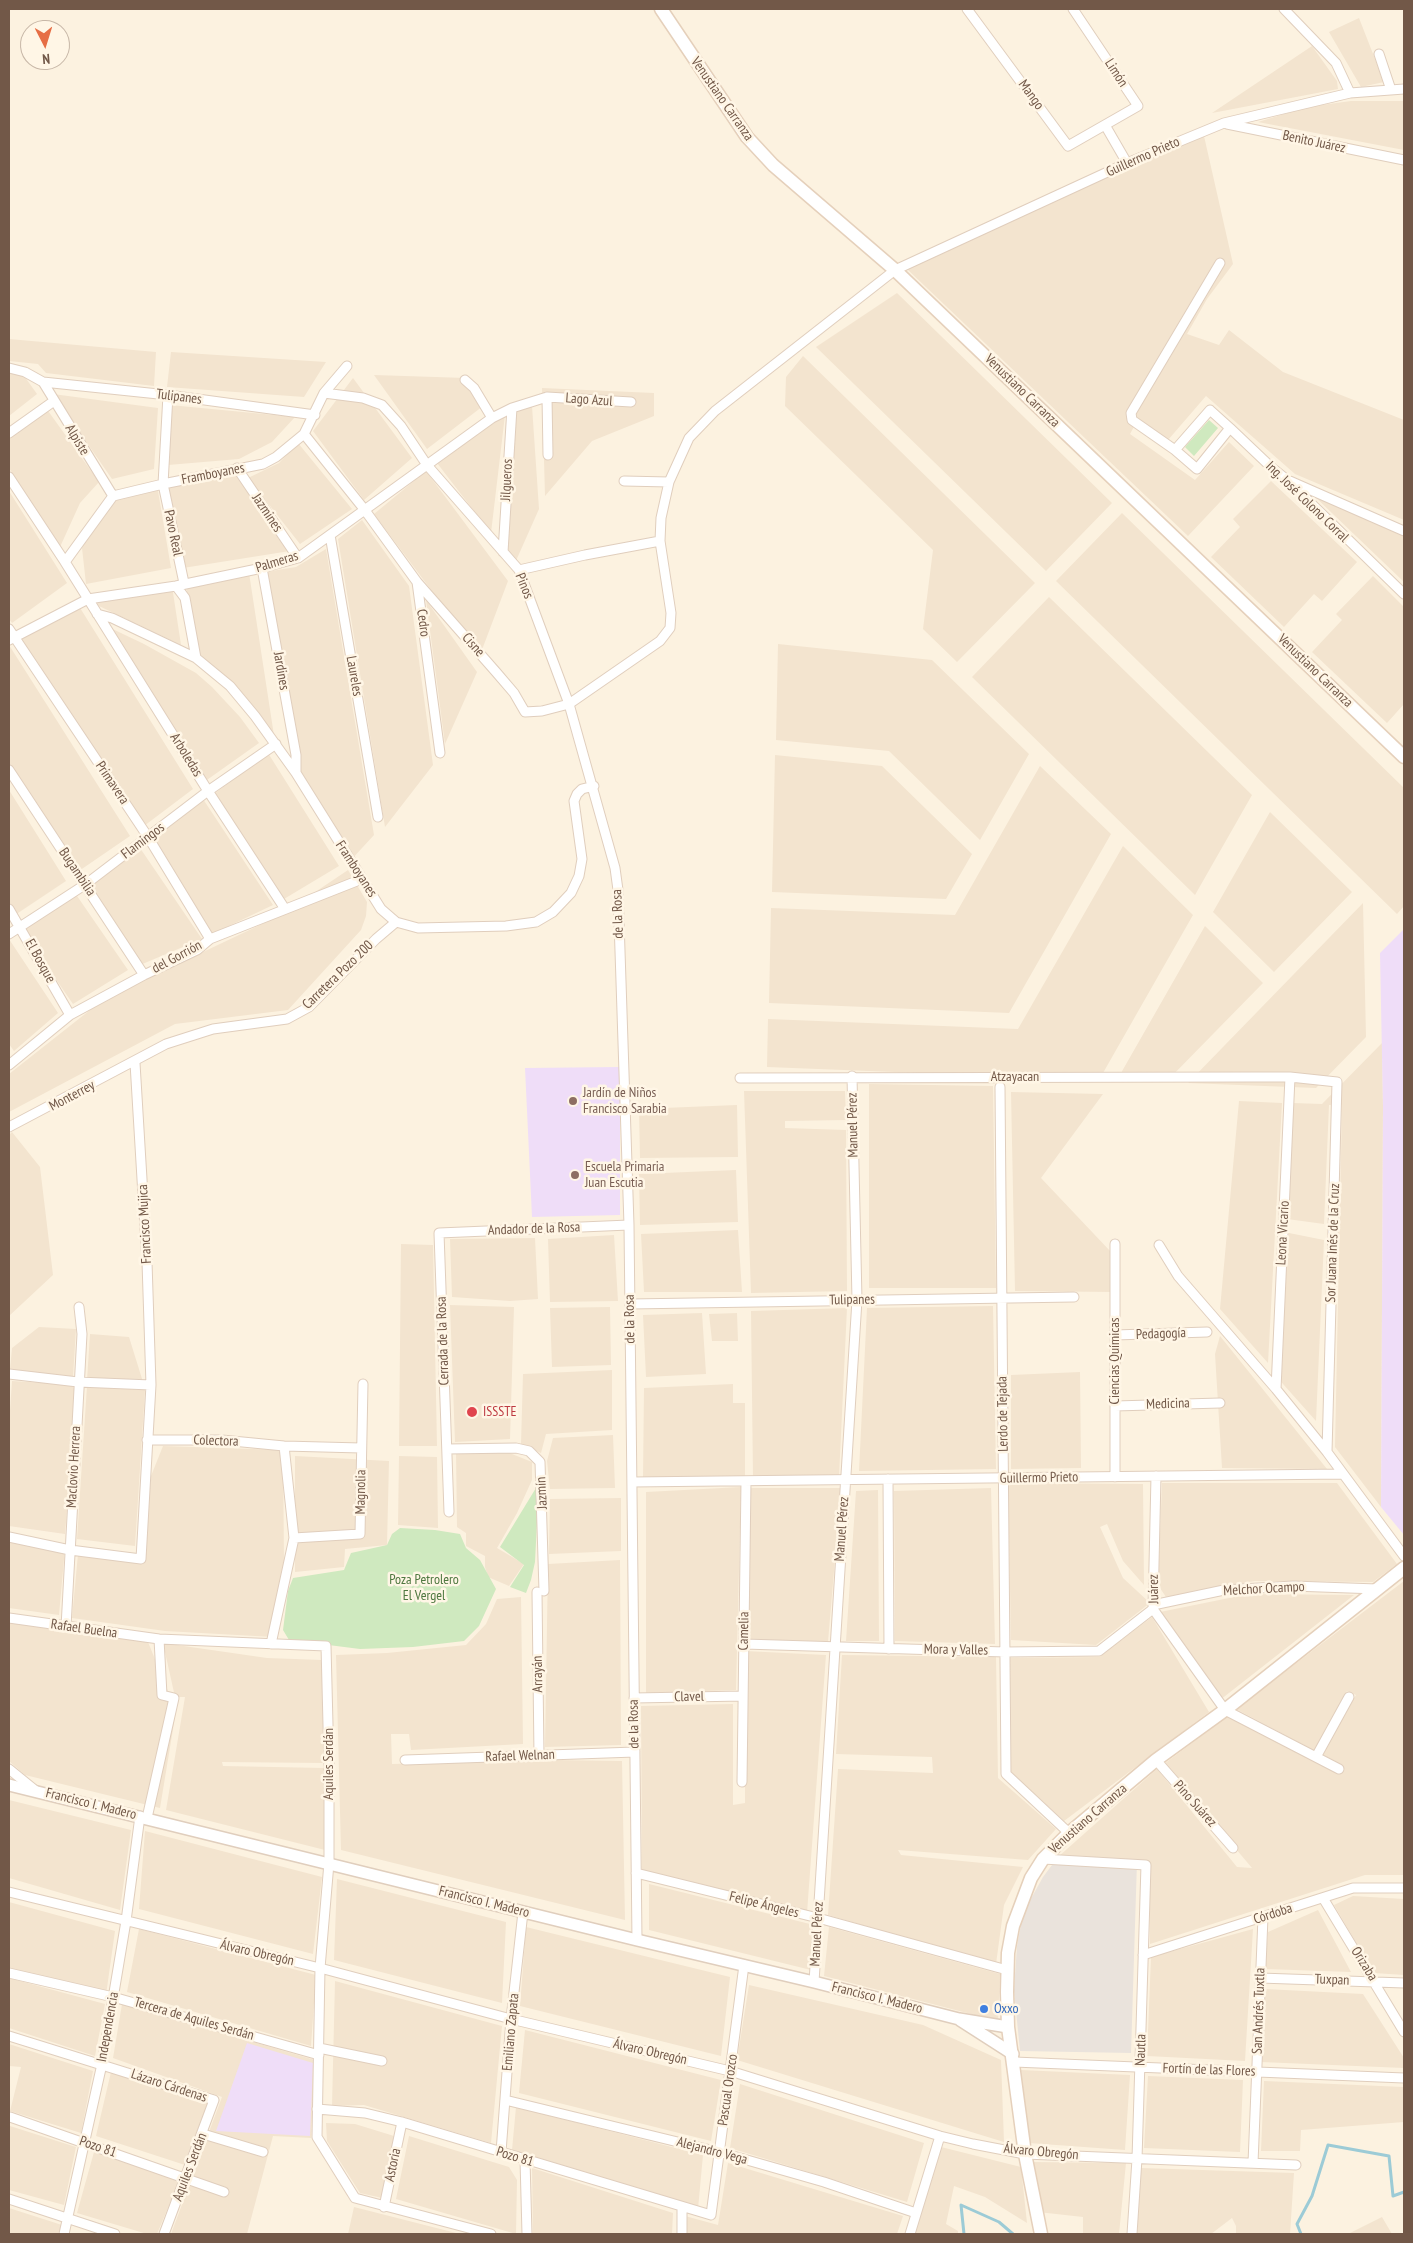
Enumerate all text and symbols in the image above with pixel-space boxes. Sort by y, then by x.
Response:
north arrow [20,20,70,70]
text: N [42,50,51,68]
street label: Venustiano Carranza [687,54,757,144]
street label: Limón [1101,56,1131,90]
street label: Mango [1015,77,1047,113]
street label: Benito Juárez [1281,127,1347,157]
street label: Guillermo Prieto [1104,133,1182,181]
street label: Venustiano Carranza [981,351,1063,431]
street label: Tulipanes [155,386,203,408]
street label: Lago Azul [565,390,613,410]
street label: Alpiste [61,421,93,459]
street label: Jilgueros [498,458,516,502]
street label: Ing. José Colono Corral [1262,458,1352,546]
street label: Framboyanes [180,460,246,488]
street label: Jazmines [248,491,286,535]
street label: Pavo Real [160,508,186,558]
street label: Palmeras [254,548,300,576]
street label: Pinos [511,571,537,601]
street label: Cedro [413,608,433,638]
street label: Cisne [458,630,488,660]
street label: Venustiano Carranza [1274,631,1356,711]
street label: Jardines [269,651,293,691]
street label: Laureles [342,655,366,697]
street label: Arboledas [166,730,206,780]
street label: Primavera [92,758,132,808]
street label: Flamingos [118,819,168,863]
street label: Framboyanes [332,838,380,900]
street label: Bugambilia [55,845,99,899]
street label: de la Rosa [609,889,627,939]
street label: El Bosque [21,936,59,986]
street label: del Gorrión [149,937,205,977]
street label: Carretera Pozo 200 [299,937,377,1013]
street label: Atzayacan [991,1069,1039,1085]
street label: Monterrey [46,1077,98,1115]
place label: Jardín de Niños Francisco Sarabia [583,1085,667,1118]
street label: Manuel Pérez [844,1092,862,1158]
marker: Jardín de Niños Francisco Sarabia [567,1095,579,1107]
place label: Escuela Primaria Juan Escutia [585,1159,664,1192]
marker: Escuela Primaria Juan Escutia [569,1169,581,1181]
street label: Sor Juana Inés de la Cruz [1323,1183,1343,1303]
street label: Francisco Mujica [135,1184,155,1264]
street label: Leona Vicario [1273,1200,1293,1266]
street label: Andador de la Rosa [487,1219,581,1239]
street label: Tulipanes [829,1291,875,1309]
street label: de la Rosa [621,1294,639,1344]
street label: Cerrada de la Rosa [433,1296,453,1386]
street label: Ciencias Químicas [1107,1318,1123,1404]
street label: Pedagogía [1136,1325,1186,1343]
street label: Lerdo de Tejada [994,1376,1012,1452]
street label: Medicina [1146,1395,1190,1413]
place label: ISSSTE [483,1404,517,1420]
marker: ISSSTE [465,1405,479,1419]
street label: Maclovio Herrera [63,1425,85,1509]
street label: Colectora [193,1432,239,1450]
street label: Guillermo Prieto [1000,1469,1078,1487]
street label: Magnolia [352,1470,370,1514]
street label: Jazmín [533,1476,551,1510]
street label: Manuel Pérez [831,1496,853,1562]
park label: Poza Petrolero El Vergel [389,1572,459,1604]
street label: Juárez [1145,1574,1163,1604]
street label: Melchor Ocampo [1223,1578,1305,1600]
street label: Camelia [735,1612,753,1650]
street label: Rafael Buelna [50,1616,118,1642]
street label: Mora y Valles [924,1641,988,1659]
street label: Arrayán [529,1655,547,1693]
street label: Clavel [674,1688,704,1706]
street label: de la Rosa [625,1699,643,1749]
street label: Aquiles Serdán [321,1728,337,1800]
street label: Rafael Welnan [485,1746,555,1766]
street label: Pino Suárez [1170,1777,1220,1831]
street label: Venustiano Carranza [1045,1780,1131,1858]
street label: Francisco I. Madero [44,1785,138,1823]
street label: Francisco I. Madero [437,1883,531,1921]
street label: Felipe Ángeles [727,1888,801,1922]
street label: Córdoba [1252,1900,1294,1928]
street label: Manuel Pérez [807,1901,827,1967]
street label: Álvaro Obregón [218,1936,296,1970]
street label: Orizaba [1347,1944,1381,1984]
street label: San Andrés Tuxtla [1249,1967,1269,2055]
street label: Tuxpan [1314,1971,1350,1989]
street label: Francisco I. Madero [830,1979,924,2017]
street label: Independencia [94,1991,122,2063]
street label: Emiliano Zapata [499,1992,523,2072]
street label: Tercera de Aquiles Serdán [132,1994,256,2044]
place label: Oxxo [994,2001,1018,2017]
marker: Oxxo [978,2003,990,2015]
street label: Nautla [1132,2034,1150,2066]
street label: Álvaro Obregón [611,2035,689,2069]
street label: Pascual Orozco [715,2053,741,2127]
street label: Fortín de las Flores [1162,2060,1256,2080]
street label: Lázaro Cárdenas [129,2066,209,2106]
street label: Aquiles Serdán [169,2130,211,2204]
street label: Pozo 81 [77,2133,119,2161]
street label: Alejandro Vega [675,2134,749,2168]
street label: Álvaro Obregón [1003,2140,1079,2164]
street label: Pozo 81 [494,2143,536,2171]
street label: Astoria [381,2147,405,2183]

